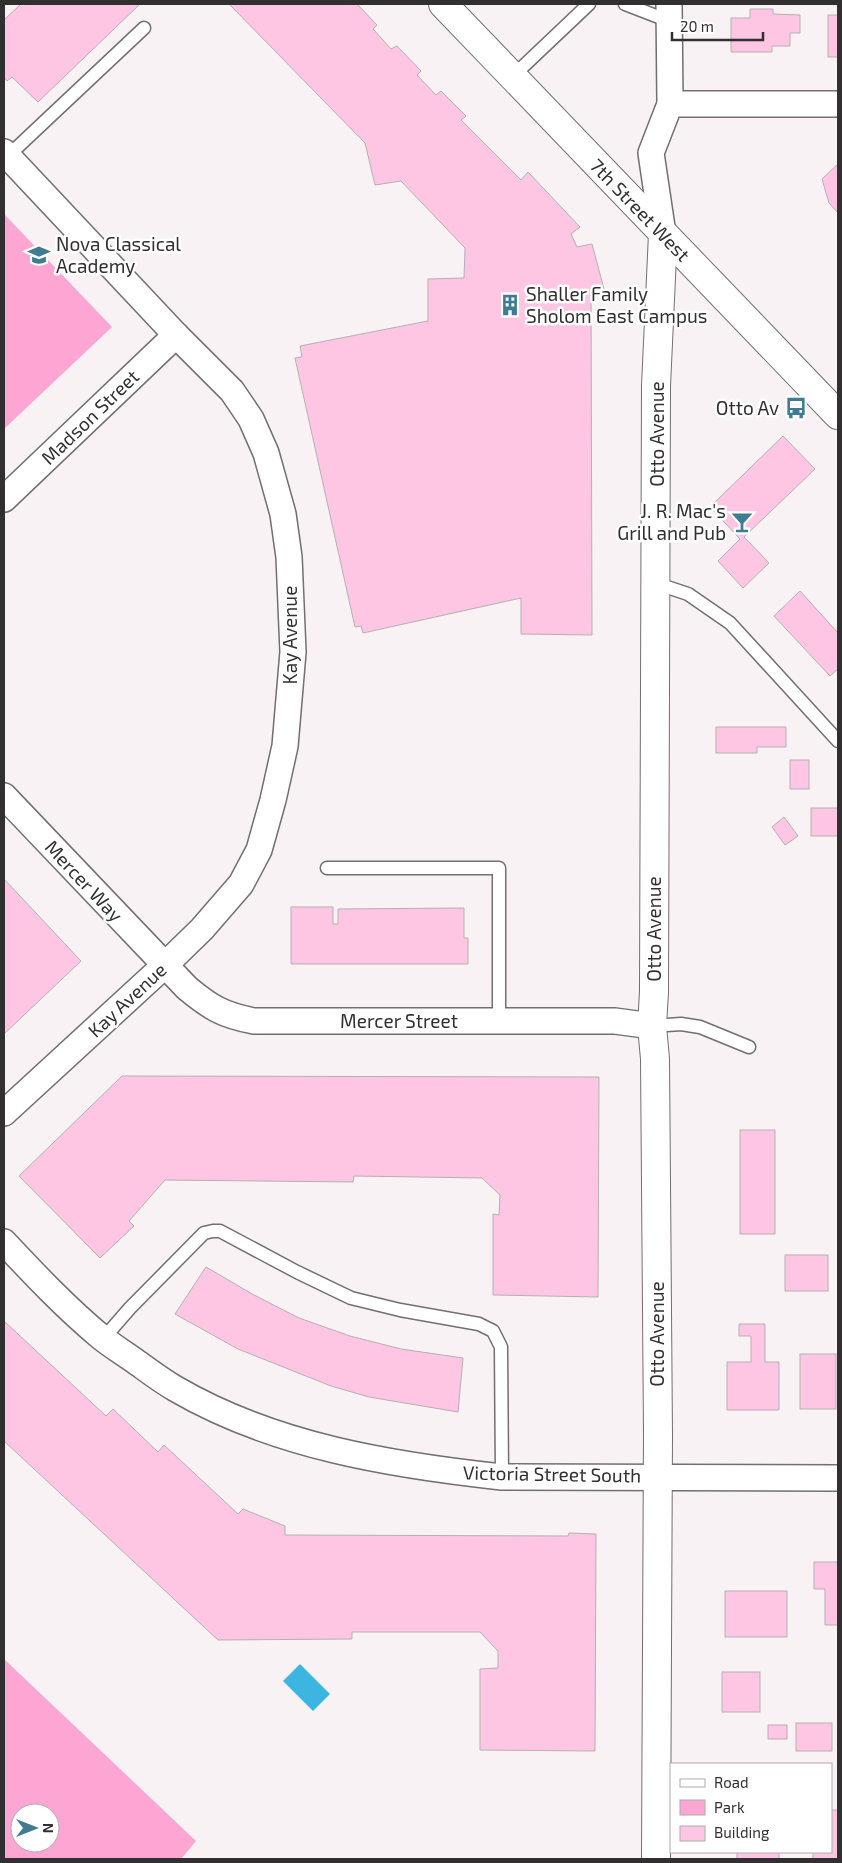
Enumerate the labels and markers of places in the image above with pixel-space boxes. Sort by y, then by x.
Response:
place label: Nova Classical Academy [56,232,181,277]
school or university icon: Nova Classical Academy [26,242,52,268]
place label: Shaller Family Sholom East Campus [526,282,707,327]
building icon: Shaller Family Sholom East Campus [497,292,523,318]
bus stop icon: Otto Av [783,395,809,421]
place label: Otto Av [716,396,779,419]
place label: J. R. Mac's Grill and Pub [617,499,726,544]
bar icon: J. R. Mac's Grill and Pub [729,509,755,535]

